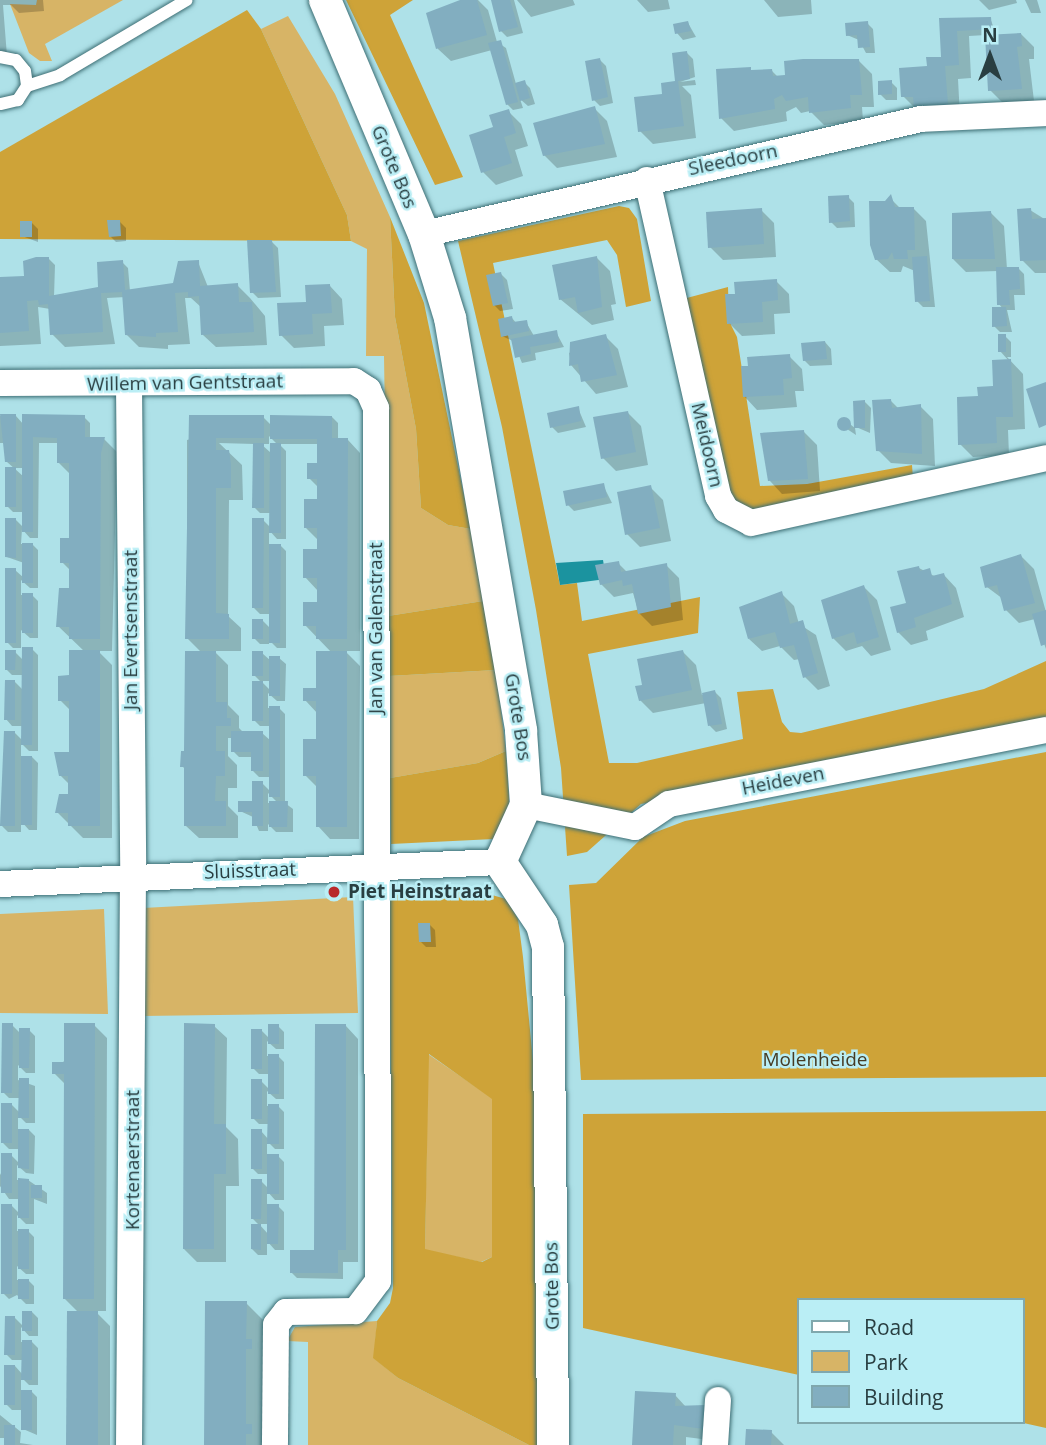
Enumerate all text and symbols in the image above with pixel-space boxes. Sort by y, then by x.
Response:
north arrow [955,21,1025,91]
text: N [982,22,998,48]
street label: Grote Bos [366,122,422,212]
street label: Sleedoorn [686,139,780,181]
street label: Willem van Gentstraat [87,370,283,396]
street label: Meidoorn [686,400,728,490]
street label: Jan van Galenstraat [365,542,387,714]
street label: Jan Evertsenstraat [120,550,142,710]
street label: Grote Bos [500,672,536,762]
street label: Heideven [740,762,826,800]
street label: Sluisstraat [204,858,296,884]
place label: Piet Heinstraat [348,881,492,903]
marker: Piet Heinstraat [326,884,342,900]
park label: Molenheide [762,1049,868,1071]
street label: Kortenaerstraat [122,1090,144,1230]
street label: Grote Bos [540,1242,564,1330]
legend [797,1298,1025,1424]
text: Road [864,1313,914,1341]
text: Park [864,1348,908,1376]
text: Building [864,1383,943,1411]

